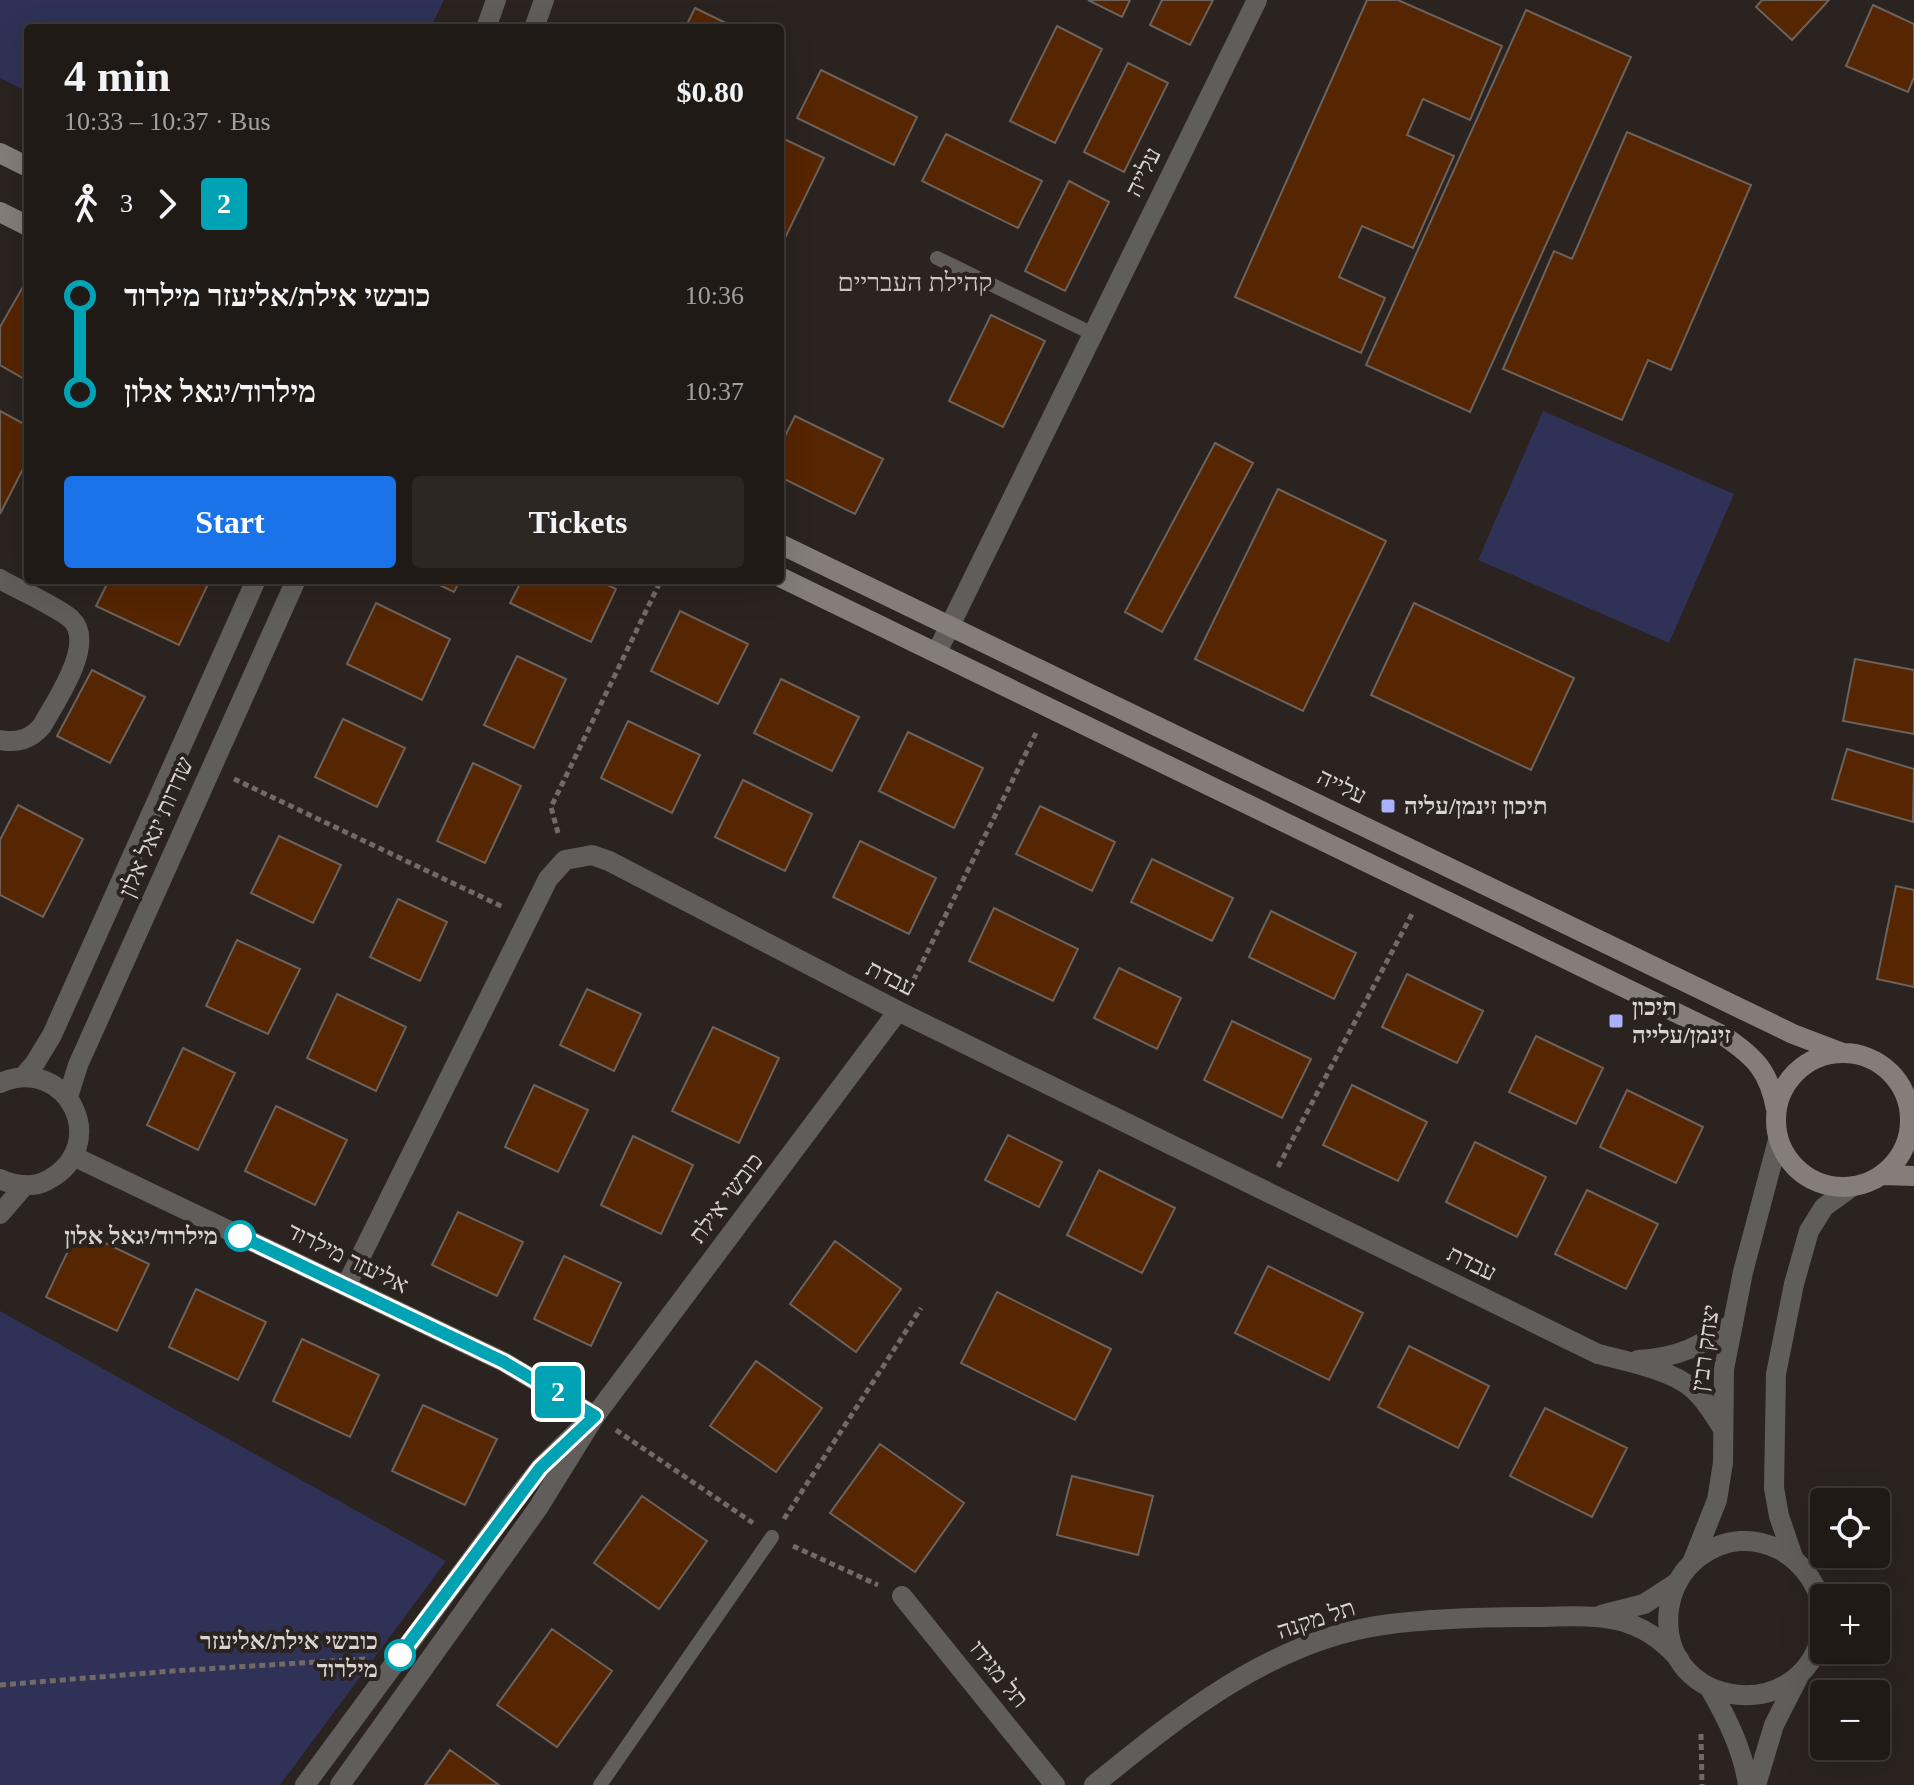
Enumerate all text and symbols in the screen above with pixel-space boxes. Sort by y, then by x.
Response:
text: 4 min [64,52,170,101]
text: $0.80 [677,75,744,108]
text: 10:33 – 10:37 · Bus [64,107,271,136]
street label: עלייה [1120,143,1166,201]
icon: walk [64,182,108,226]
icon: forward [145,182,189,226]
text: 2 [217,188,231,219]
text: 3 [120,189,133,218]
district label: קהילת העבריים [837,268,993,297]
text: כובשי אילת/אליעזר מילרוד [124,279,430,312]
text: 10:36 [685,281,744,310]
text: מילרוד/יגאל אלון [124,375,316,408]
text: 10:37 [685,377,744,406]
button: Start [64,476,396,568]
button: Tickets [412,476,744,568]
street label: שדרות יגאל אלון [113,753,199,901]
street label: עלייה [1313,763,1371,809]
place label: תיכון זינמן/עליה [1404,793,1548,820]
marker: תיכון זינמן/עליה [1379,797,1397,815]
street label: עבדת [862,955,920,1001]
place label: תיכון זינמן/עלייה [1632,994,1731,1049]
marker: תיכון זינמן/עלייה [1607,1012,1625,1030]
street label: כובשי אילת [684,1148,768,1248]
street label: אליעזר מילרוד [283,1218,413,1298]
marker: מילרוד/יגאל אלון [225,1221,255,1251]
place label: מילרוד/יגאל אלון [64,1223,218,1250]
street label: עבדת [1443,1240,1501,1286]
street label: יצחק רבין [1686,1303,1724,1393]
line badge: 2 [532,1366,584,1418]
text: 2 [551,1376,565,1407]
map controls [1810,1488,1890,1760]
button: locate [1810,1488,1890,1568]
button: + [1810,1584,1890,1664]
street label: תל מקנה [1274,1594,1358,1644]
place label: כובשי אילת/אליעזר מילרוד [200,1628,378,1682]
street label: תל מגידו [964,1636,1034,1712]
marker: כובשי אילת/אליעזר מילרוד [385,1640,415,1670]
button: − [1810,1680,1890,1760]

